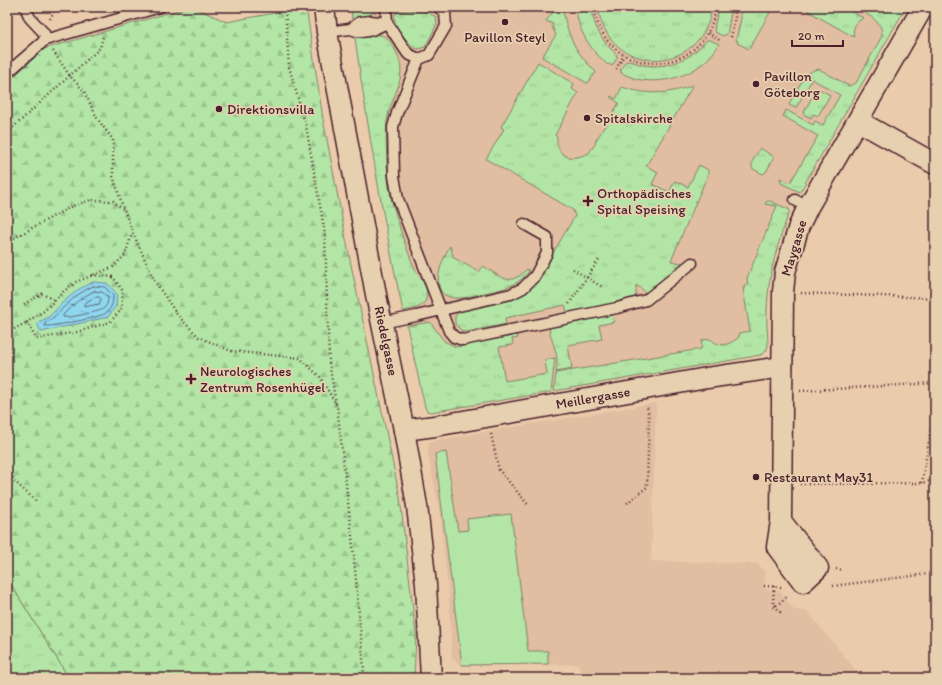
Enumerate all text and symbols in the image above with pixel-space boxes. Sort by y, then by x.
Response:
marker: Pavillon Steyl [500,17,510,27]
scale bar [792,22,843,48]
place label: Pavillon Steyl [464,29,546,46]
text: 20 m [798,29,825,43]
place label: Pavillon Göteborg [764,68,821,101]
marker: Pavillon Göteborg [751,79,761,89]
place label: Direktionsvilla [227,101,315,118]
marker: Direktionsvilla [214,104,224,114]
place label: Spitalskirche [595,110,673,127]
marker: Spitalskirche [582,113,592,123]
place label: Orthopädisches Spital Speising [597,185,691,218]
marker: Orthopädisches Spital Speising [582,195,594,207]
street label: Maygasse [777,218,811,278]
street label: Riedelgasse [370,305,402,378]
place label: Neurologisches Zentrum Rosenhügel [200,363,325,396]
marker: Neurologisches Zentrum Rosenhügel [185,373,197,385]
street label: Meillergasse [555,383,632,413]
place label: Restaurant May31 [764,469,873,486]
marker: Restaurant May31 [751,472,761,482]

